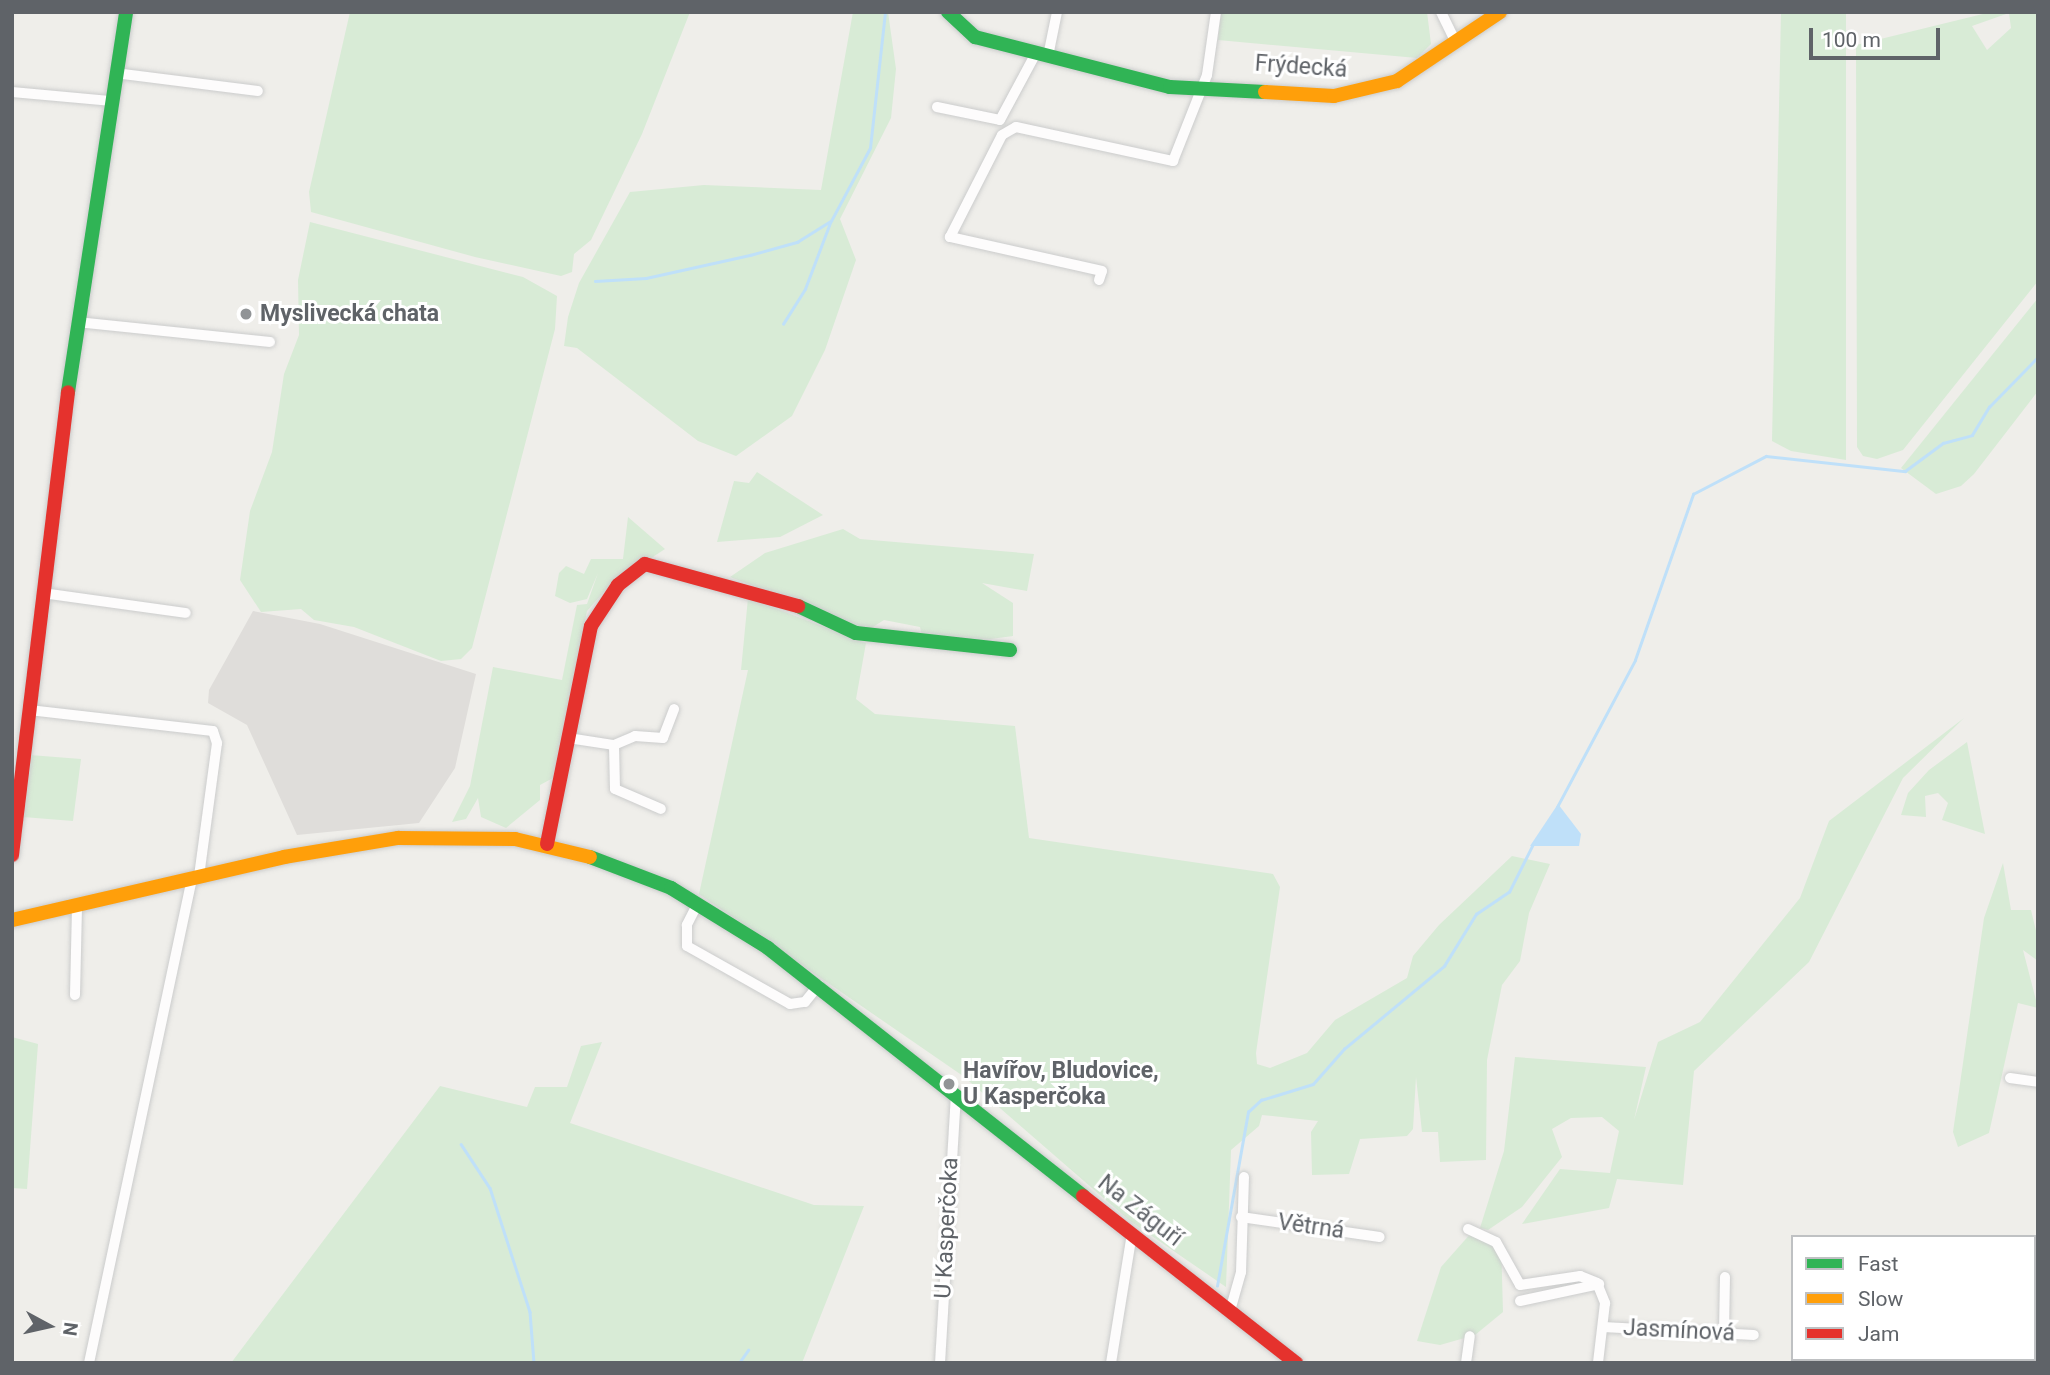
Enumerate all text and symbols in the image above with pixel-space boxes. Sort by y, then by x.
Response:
scale bar [1812,14,1943,58]
text: 100 m [1822,28,1881,52]
street label: Frýdecká [1254,50,1348,84]
place label: Myslivecká chata [260,300,439,328]
marker: Myslivecká chata [238,306,254,322]
place label: Havířov, Bludovice, U Kasperčoka [963,1057,1159,1111]
marker: Havířov, Bludovice, U Kasperčoka [941,1076,957,1092]
street label: U Kasperčoka [930,1157,964,1299]
street label: Na Záguří [1092,1169,1188,1253]
street label: Větrná [1276,1209,1346,1245]
legend [1791,1235,2036,1361]
text: Fast [1858,1252,1898,1276]
text: Slow [1858,1287,1903,1311]
north arrow [14,1291,84,1361]
street label: Jasmínová [1622,1314,1736,1348]
text: N [58,1321,83,1337]
text: Jam [1858,1322,1899,1346]

